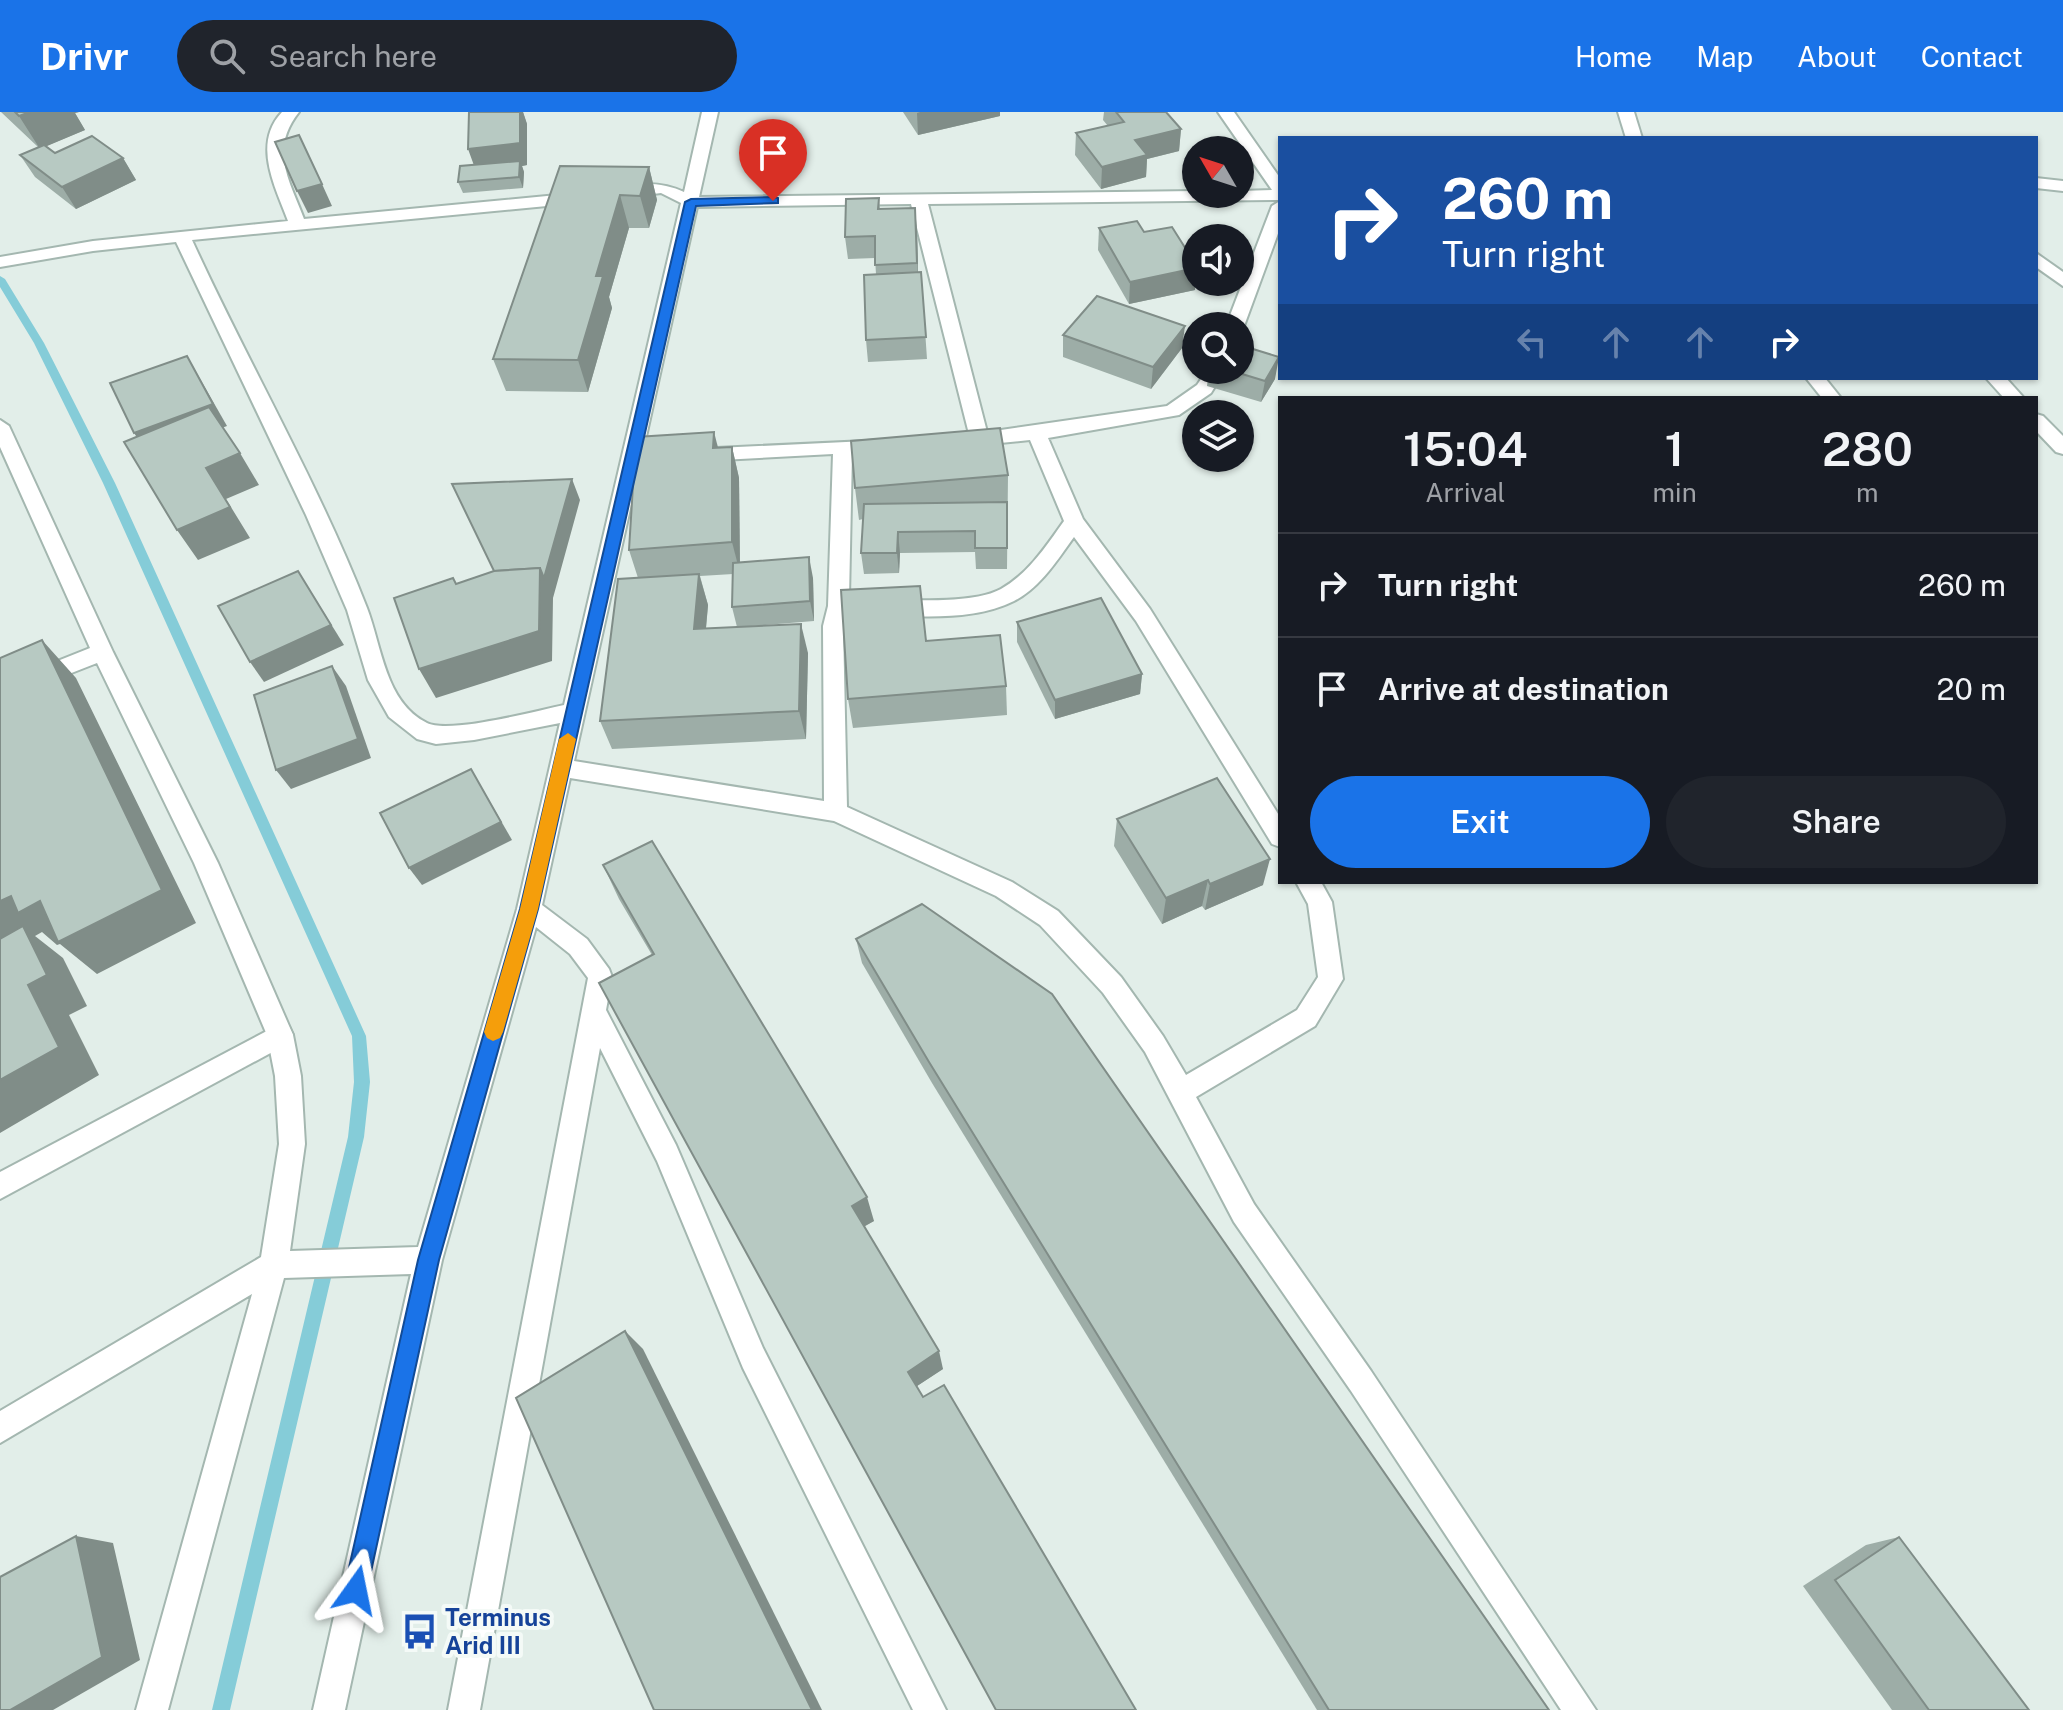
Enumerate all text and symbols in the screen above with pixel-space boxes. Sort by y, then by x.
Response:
search box [177,20,737,92]
text: Drivr [40,34,129,79]
icon: search [205,34,249,78]
text: Search here [269,38,437,74]
text: Home [1575,40,1652,73]
text: Map [1696,40,1753,73]
text: About [1797,40,1877,73]
text: Contact [1921,40,2023,73]
pin [739,119,807,201]
icon: arrive [751,131,795,175]
north arrow [1182,136,1254,208]
map controls [1182,136,1254,472]
text: 260 m [1442,166,1613,232]
icon: right [1310,168,1414,272]
button: sound [1182,224,1254,296]
text: Turn right [1442,233,1605,275]
button: search [1182,312,1254,384]
icon: left [1510,320,1554,364]
icon: ahead [1594,320,1638,364]
icon: ahead [1678,320,1722,364]
icon: right [1762,320,1806,364]
button: layers [1182,400,1254,472]
text: 15:04 [1403,420,1528,477]
text: 1 [1665,420,1685,477]
text: 280 [1822,420,1913,477]
text: Arrival [1425,477,1505,508]
text: min [1653,477,1697,508]
text: m [1856,477,1879,508]
icon: right [1310,563,1354,607]
text: Turn right [1378,567,1518,603]
text: 260 m [1918,567,2006,603]
icon: arrive [1310,667,1354,711]
text: Arrive at destination [1378,671,1669,707]
text: 20 m [1937,671,2006,707]
button: Exit [1310,776,1650,868]
button: Share [1666,776,2006,868]
position arrow [314,1548,398,1632]
place label: Terminus Arid III [445,1603,551,1659]
bus stop icon: Terminus Arid III [400,1613,438,1651]

